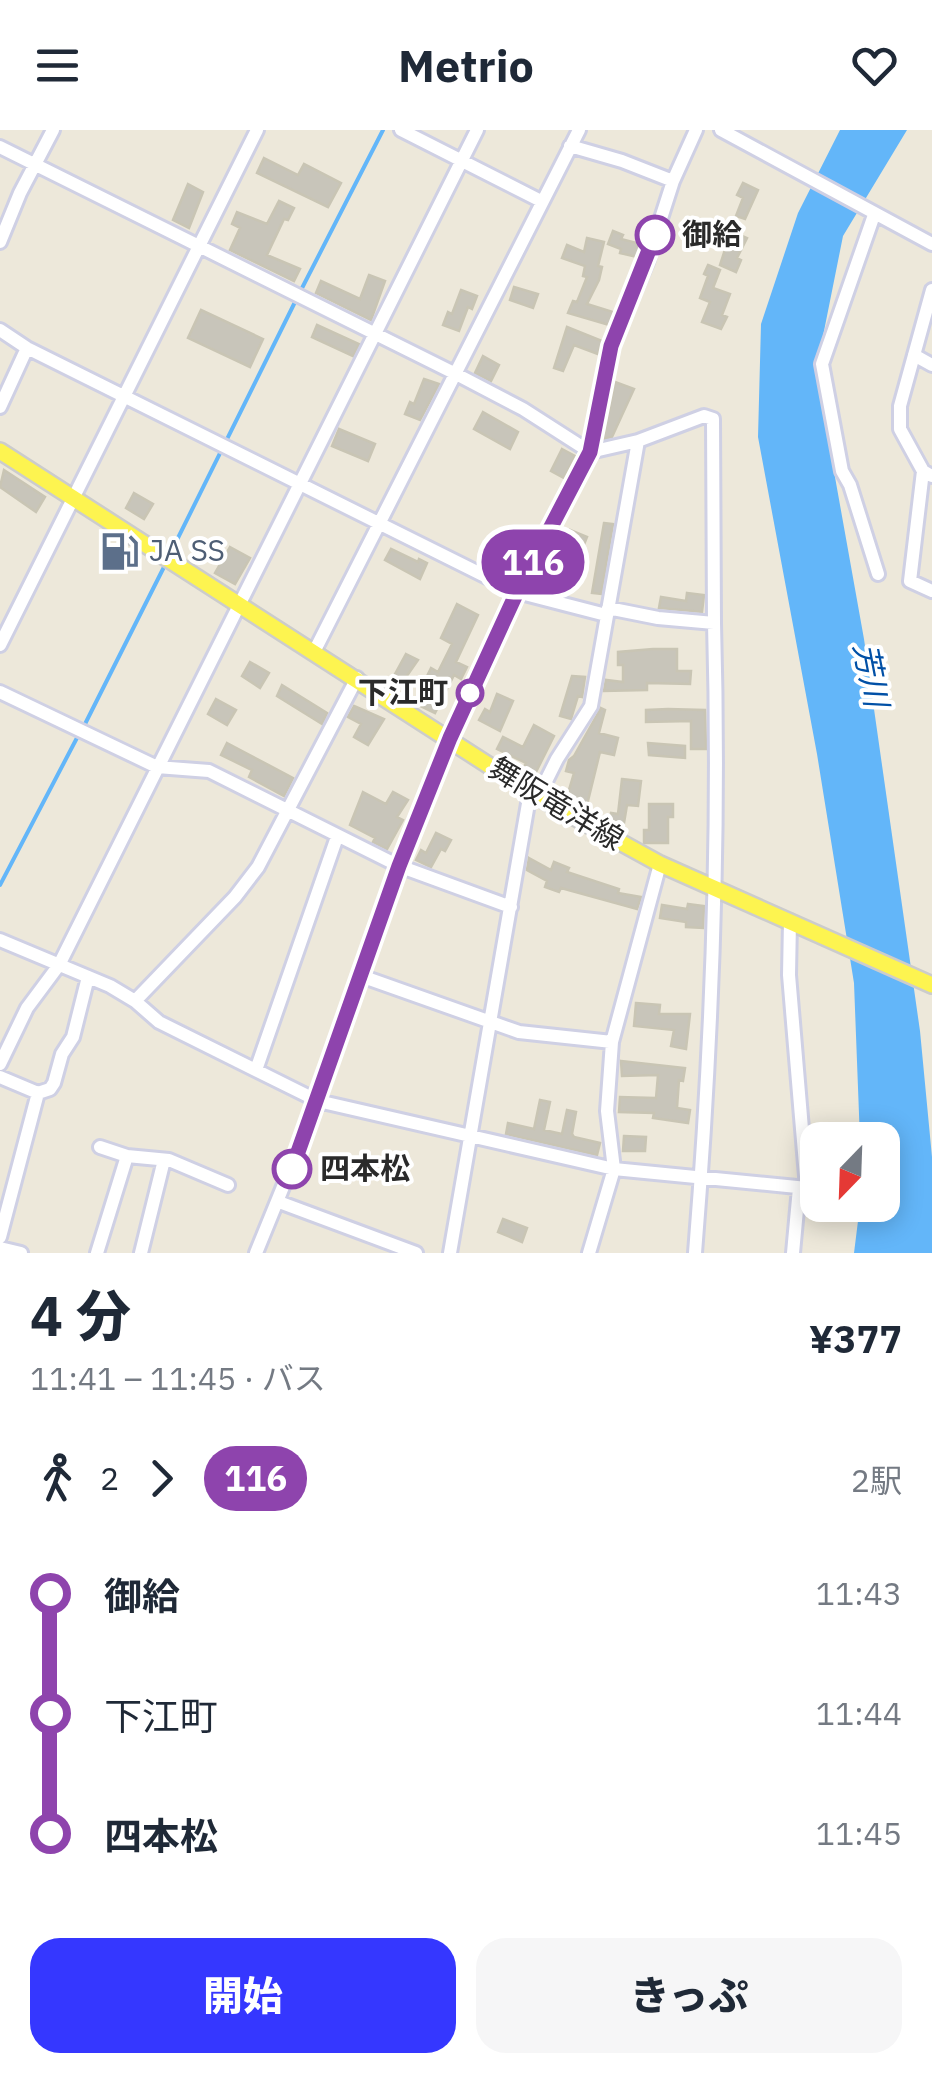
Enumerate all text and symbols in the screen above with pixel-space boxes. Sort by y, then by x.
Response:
text: Metrio [398,36,534,94]
icon: menu [30,38,85,93]
icon: heart [847,38,902,93]
place label: 御給 [682,214,742,253]
marker: 御給 [636,216,674,254]
fuel station icon: JA SS [98,530,140,572]
place label: JA SS [149,530,225,569]
line badge: 116 [476,530,590,594]
text: 116 [501,539,565,585]
water label: 芳川 [845,639,899,713]
place label: 下江町 [358,672,448,711]
marker: 下江町 [457,680,483,706]
street label: 舞阪竜洋線 [482,747,631,858]
north arrow [800,1122,900,1222]
map controls [800,1122,900,1222]
place label: 四本松 [320,1148,410,1187]
marker: 四本松 [273,1150,311,1188]
text: 4 分 [30,1280,131,1351]
text: ¥377 [809,1314,902,1363]
text: 11:41 – 11:45 · バス [30,1357,326,1399]
icon: walk [30,1451,85,1506]
icon: forward [134,1451,189,1506]
text: 116 [224,1455,287,1501]
text: 2 [100,1457,119,1499]
text: 2駅 [851,1459,902,1501]
text: 御給 [104,1571,180,1620]
text: 11:43 [816,1572,902,1614]
text: 下江町 [104,1691,218,1740]
text: 11:44 [816,1692,902,1734]
text: 四本松 [104,1811,218,1860]
text: 11:45 [816,1812,902,1854]
button: 開始 [30,1938,456,2053]
button: きっぷ [476,1938,902,2053]

